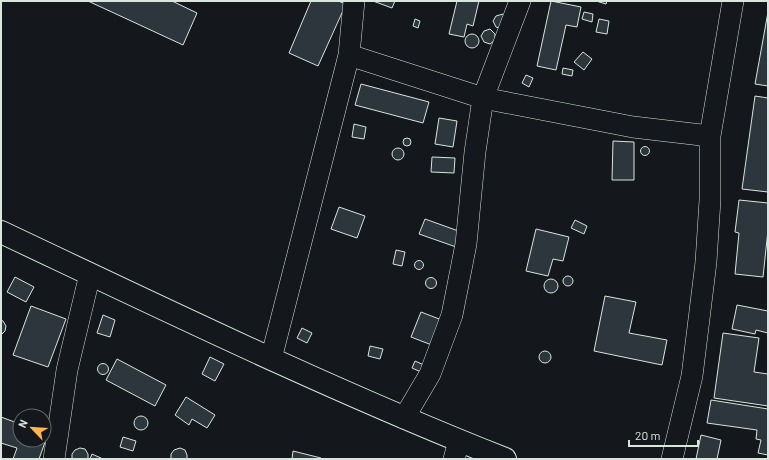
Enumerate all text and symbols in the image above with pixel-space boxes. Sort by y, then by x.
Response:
north arrow [12,408,52,448]
text: N [15,417,30,430]
scale bar [629,422,698,448]
text: 20 m [635,428,661,442]

